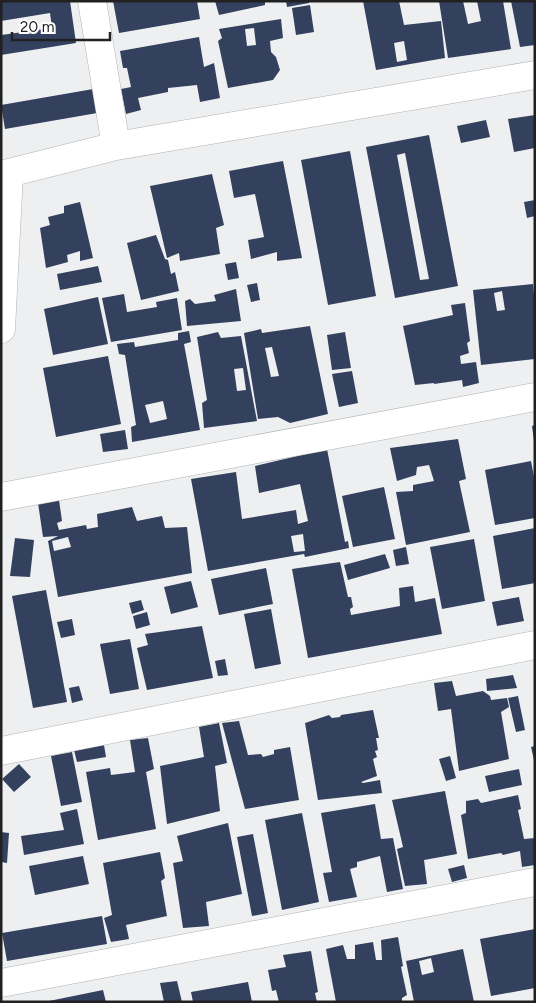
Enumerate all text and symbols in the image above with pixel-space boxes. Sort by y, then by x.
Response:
scale bar [12,10,110,42]
text: 20 m [20,18,54,36]

